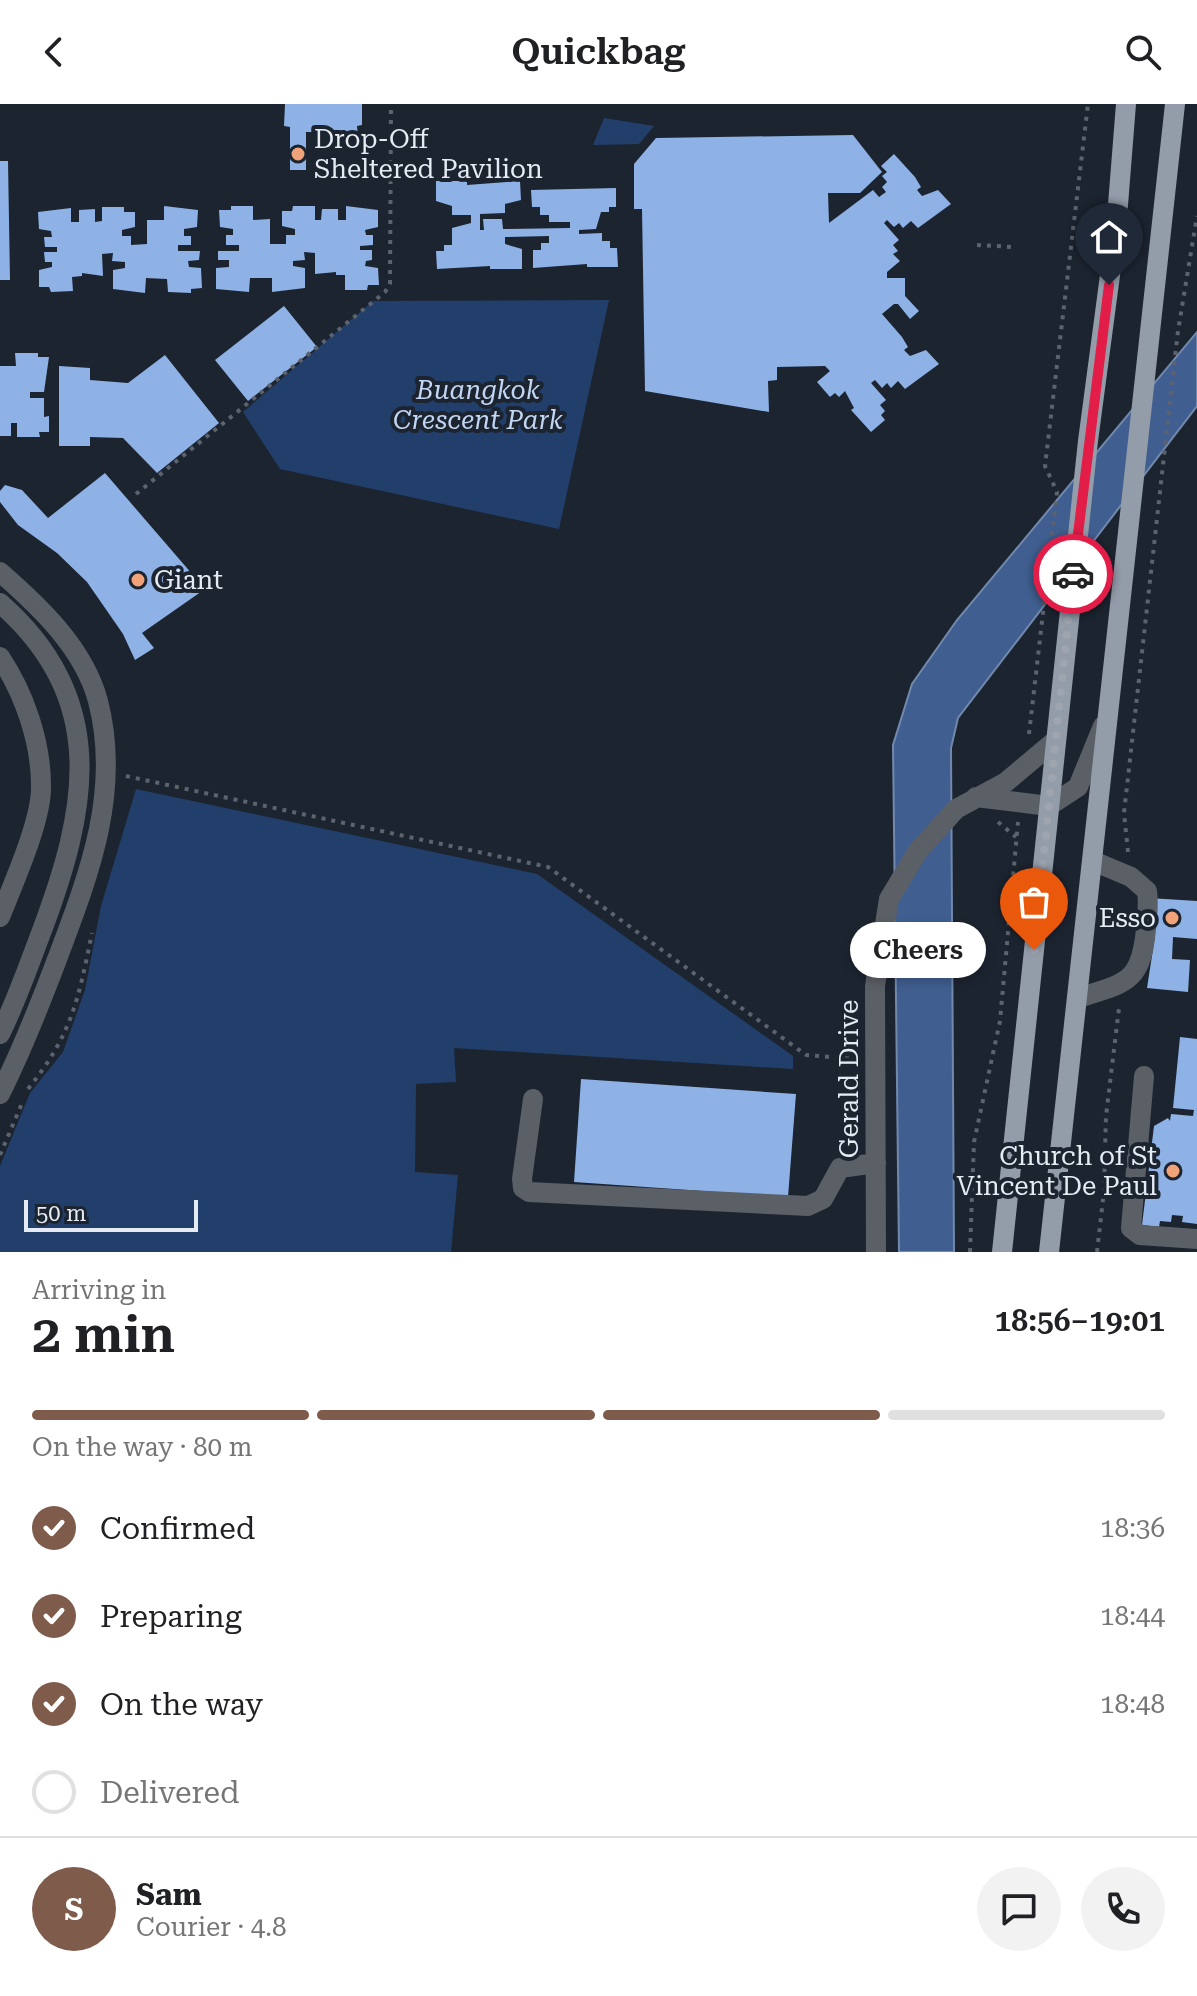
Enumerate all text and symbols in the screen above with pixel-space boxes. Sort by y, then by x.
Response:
icon: back [32,30,76,74]
icon: search [1121,30,1165,74]
text: Quickbag [511,31,686,73]
place label: Drop-Off Sheltered Pavilion [314,124,543,184]
marker: Drop-Off Sheltered Pavilion [289,145,307,163]
pin [1075,203,1143,285]
icon: home [1087,215,1131,259]
park label: Buangkok Crescent Park [393,375,564,435]
courier [1033,534,1113,614]
icon: car [1051,552,1095,596]
place label: Giant [154,565,223,595]
marker: Giant [129,571,147,589]
pin [1000,868,1068,950]
icon: bag [1012,880,1056,924]
place label: Esso [1099,903,1156,933]
marker: Esso [1163,909,1181,927]
callout: Cheers [850,922,986,978]
text: Cheers [873,935,963,965]
street label: Gerald Drive [834,1000,864,1158]
place label: Church of St Vincent De Paul [957,1141,1157,1201]
marker: Church of St Vincent De Paul [1164,1162,1182,1180]
scale bar [24,1196,198,1232]
text: 50 m [36,1201,86,1226]
text: Arriving in [32,1275,166,1305]
text: 18:56–19:01 [995,1303,1165,1338]
text: 2 min [32,1304,175,1365]
text: On the way · 80 m [32,1432,252,1462]
icon: check [32,1506,76,1550]
text: Confirmed [100,1511,255,1546]
text: 18:36 [1100,1513,1165,1543]
icon: check [32,1594,76,1638]
text: Preparing [100,1599,242,1634]
text: 18:44 [1100,1601,1165,1631]
icon: check [32,1682,76,1726]
text: On the way [100,1687,263,1722]
text: 18:48 [1100,1689,1165,1719]
text: Delivered [100,1775,239,1810]
button: chat [977,1867,1061,1951]
button: phone [1081,1867,1165,1951]
text: Sam [136,1877,202,1912]
text: S [65,1892,83,1927]
text: Courier · 4.8 [136,1912,286,1942]

